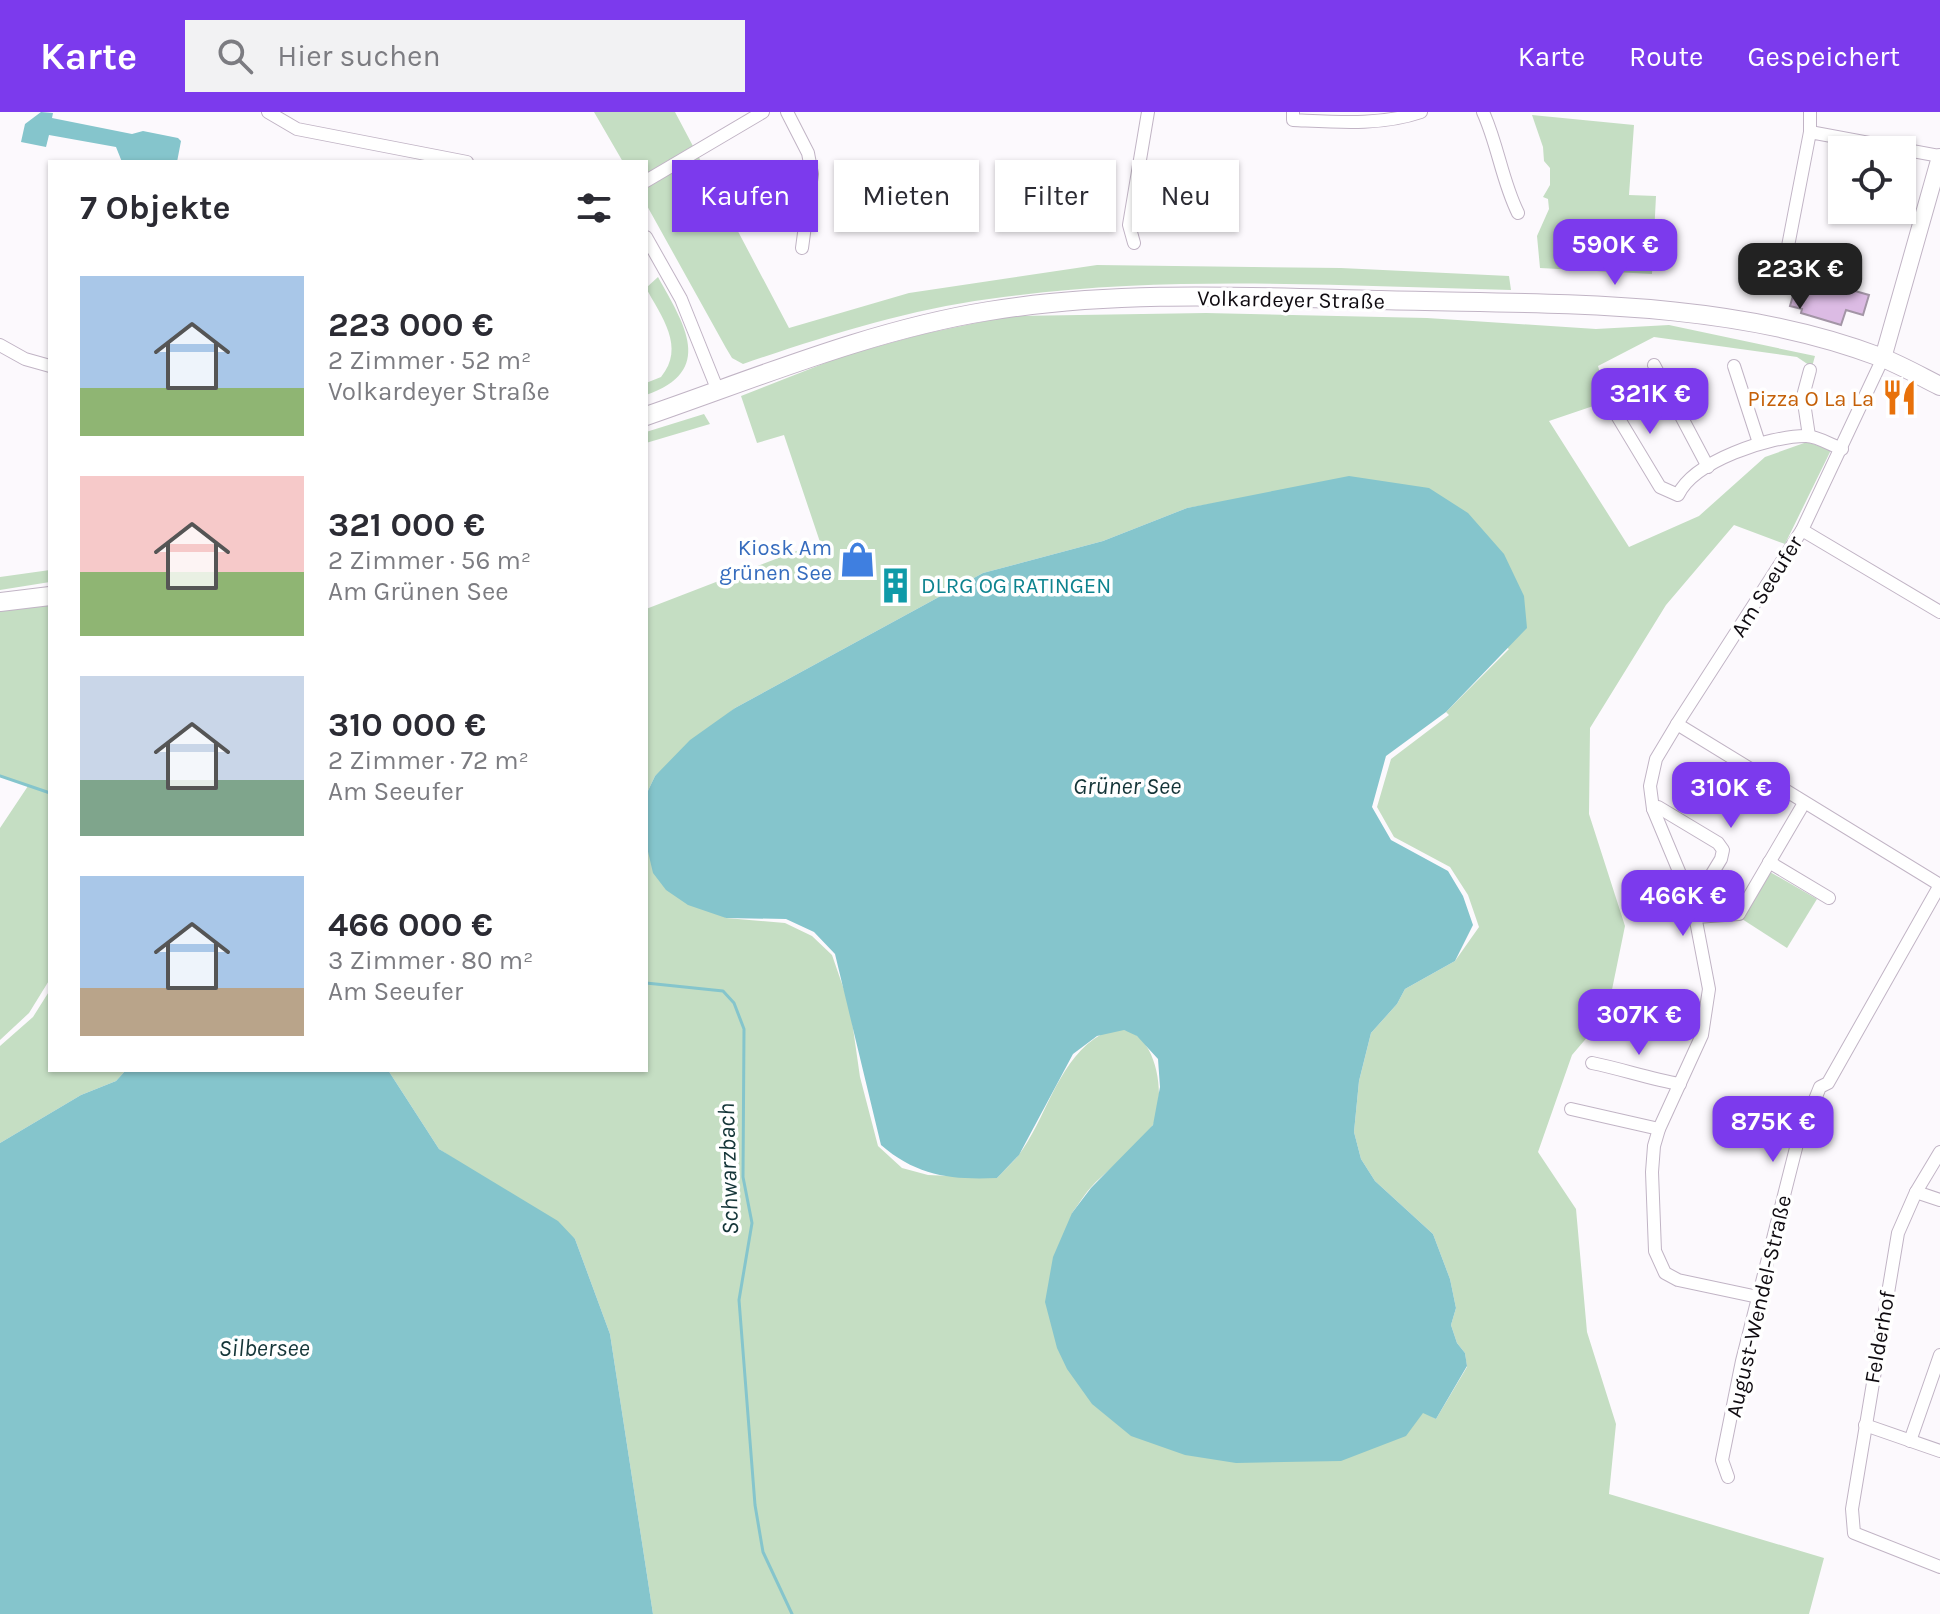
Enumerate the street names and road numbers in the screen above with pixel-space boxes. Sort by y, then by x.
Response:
street label: Volkardeyer Straße [1197,285,1385,315]
street label: Am Seeufer [1725,531,1808,642]
street label: August-Wendel-Straße [1721,1193,1797,1420]
street label: Felderhof [1859,1288,1901,1385]

